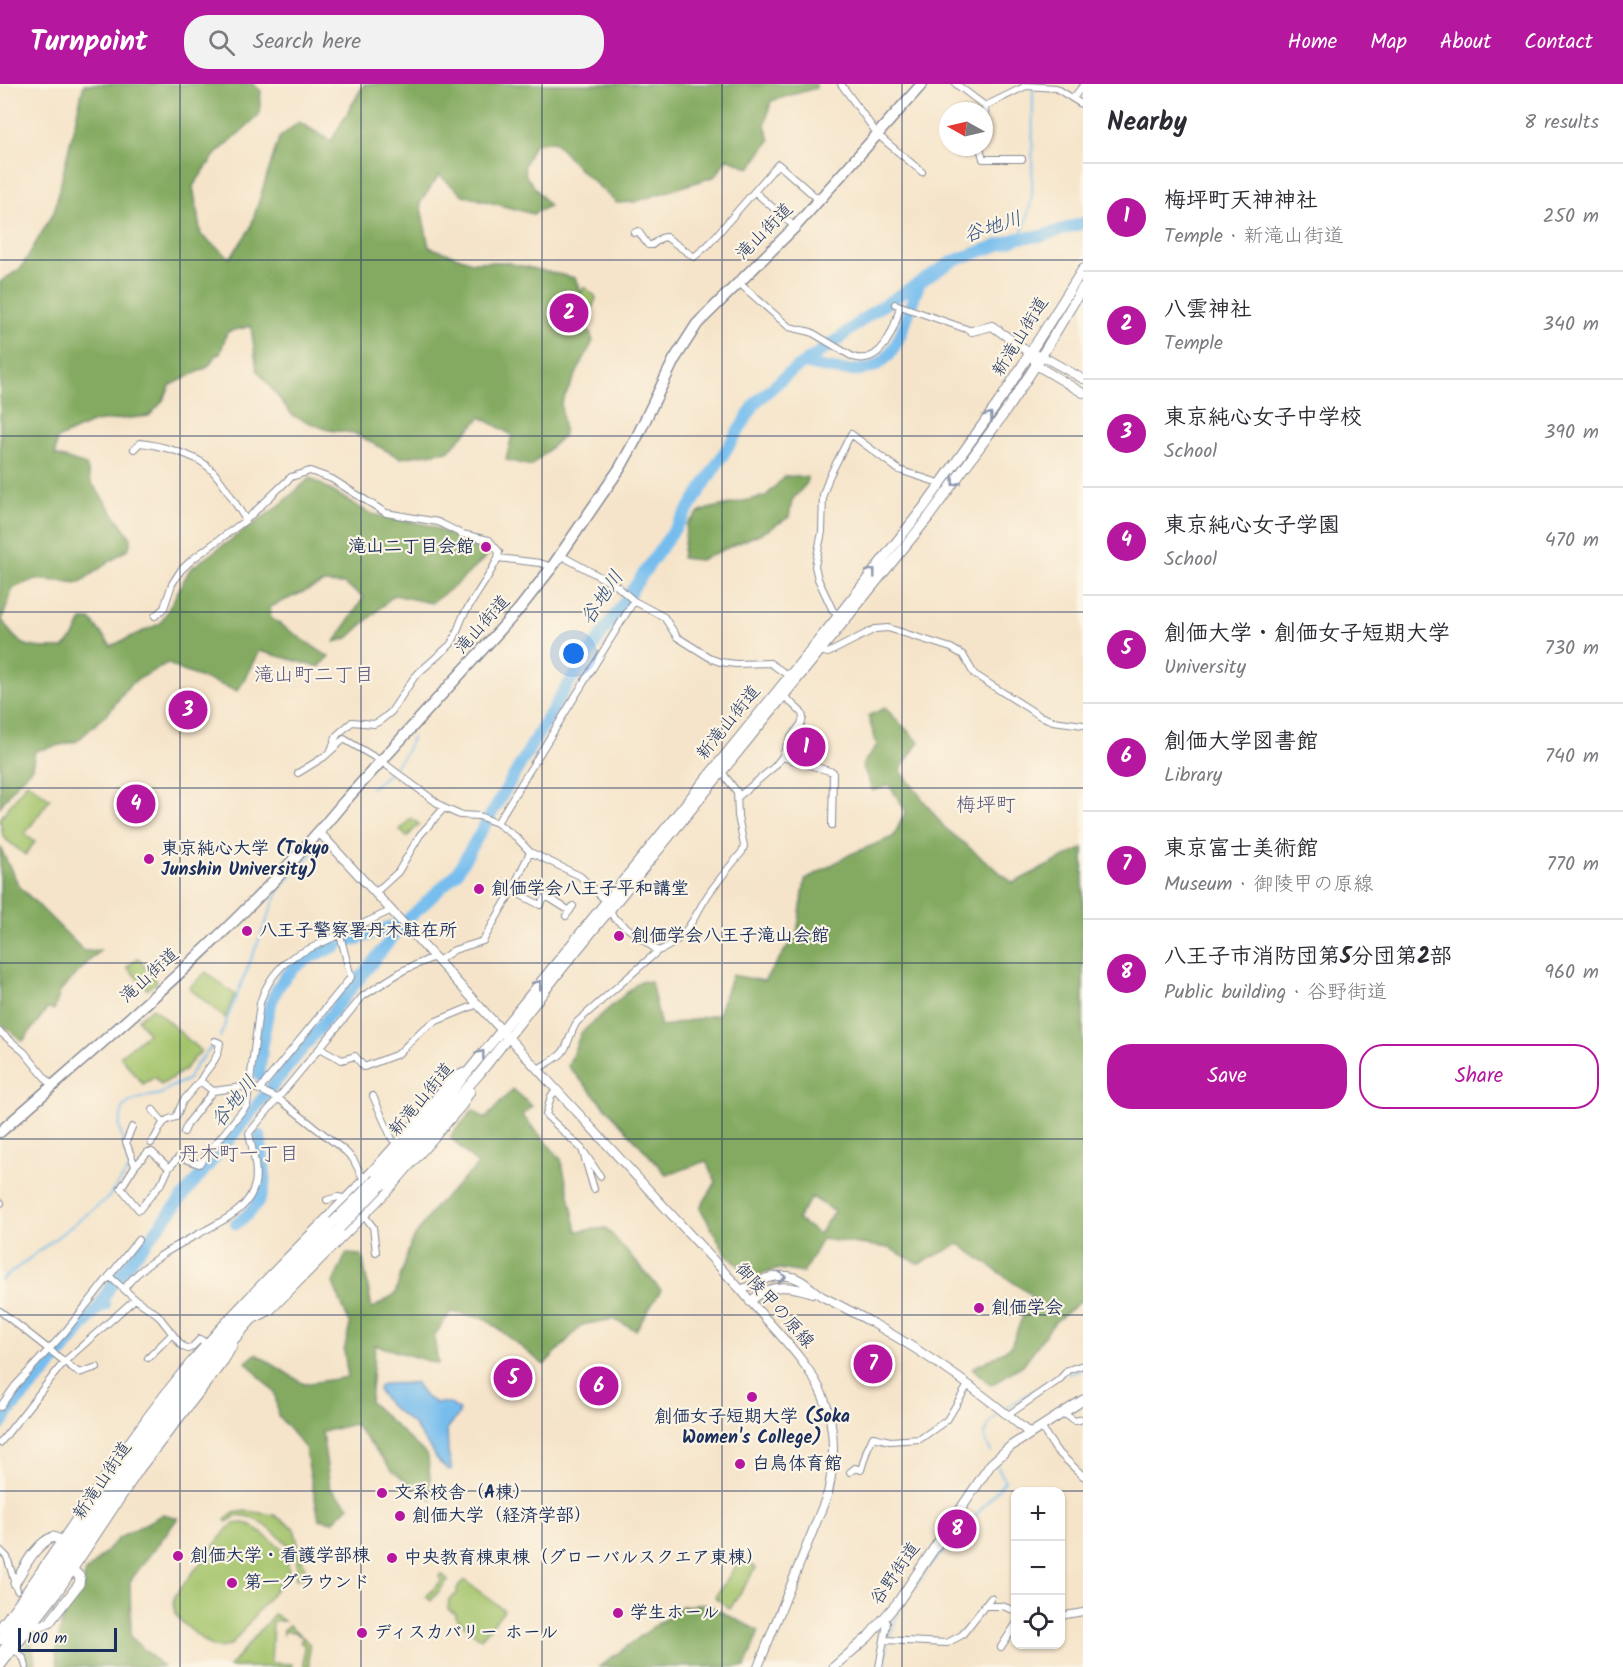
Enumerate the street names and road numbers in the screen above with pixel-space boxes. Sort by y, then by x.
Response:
street label: 滝山街道 [729,196,801,268]
street label: 新滝山街道 [985,291,1057,383]
street label: 滝山街道 [448,589,518,661]
street label: 新滝山街道 [689,679,769,767]
street label: 滝山街道 [114,941,186,1011]
street label: 新滝山街道 [382,1056,462,1144]
street label: 御陵甲の原線 [727,1256,821,1356]
street label: 新滝山街道 [66,1436,140,1526]
street label: 谷野街道 [863,1536,929,1612]

